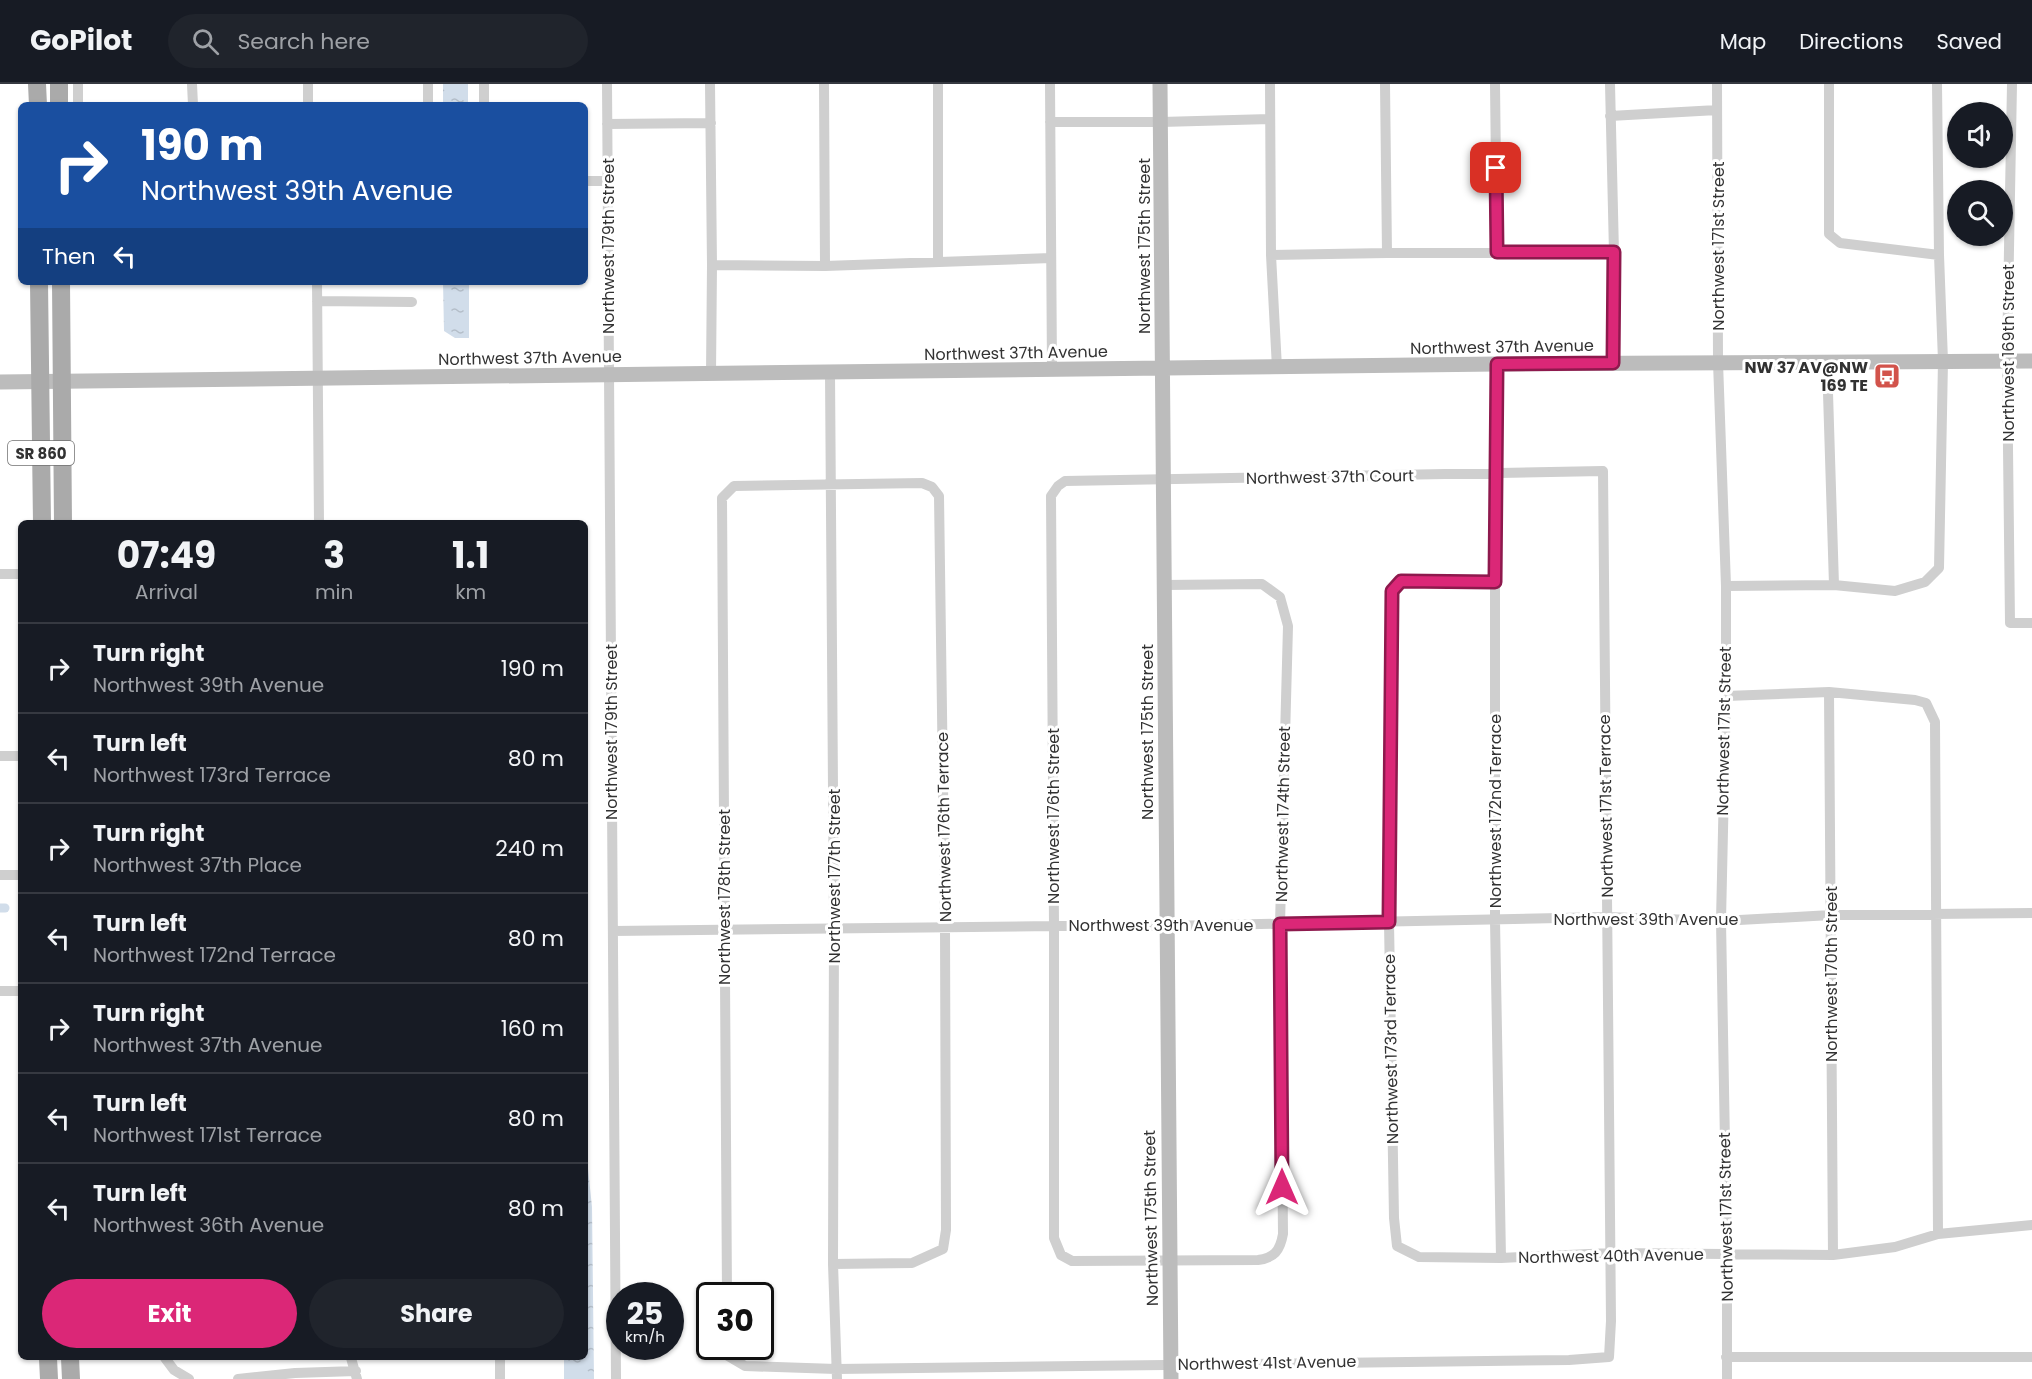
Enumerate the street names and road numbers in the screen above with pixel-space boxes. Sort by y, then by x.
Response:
street label: Northwest 179th Street [597,158,620,334]
street label: Northwest 175th Street [1133,158,1156,334]
street label: Northwest 171st Street [1707,161,1730,331]
street label: Northwest 169th Street [1997,264,2020,442]
street label: Northwest 37th Avenue [1410,334,1594,360]
street label: Northwest 37th Avenue [924,340,1108,366]
street label: Northwest 37th Avenue [438,345,622,371]
road number: SR 860 [8,441,74,465]
street label: Northwest 37th Court [1246,464,1414,490]
street label: Northwest 179th Street [600,644,623,820]
street label: Northwest 175th Street [1136,644,1159,820]
street label: Northwest 171st Street [1711,646,1737,816]
street label: Northwest 172nd Terrace [1484,714,1507,908]
street label: Northwest 171st Terrace [1593,714,1619,898]
street label: Northwest 174th Street [1270,726,1296,902]
street label: Northwest 176th Street [1042,728,1065,904]
street label: Northwest 176th Terrace [931,732,957,922]
street label: Northwest 177th Street [823,788,846,963]
street label: Northwest 178th Street [713,809,736,985]
street label: Northwest 170th Street [1820,886,1843,1062]
street label: Northwest 39th Avenue [1554,908,1739,931]
street label: Northwest 39th Avenue [1069,914,1254,937]
street label: Northwest 173rd Terrace [1378,954,1404,1144]
street label: Northwest 175th Street [1138,1130,1164,1306]
street label: Northwest 171st Street [1713,1132,1739,1302]
street label: Northwest 40th Avenue [1518,1243,1704,1269]
street label: Northwest 41st Avenue [1177,1350,1357,1376]

